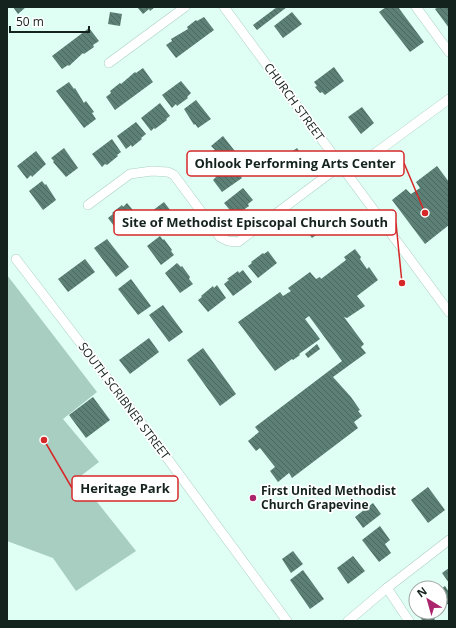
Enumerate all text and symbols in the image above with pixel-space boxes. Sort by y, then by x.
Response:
scale bar [10,8,89,34]
text: 50 m [16,13,44,30]
street label: CHURCH STREET [260,59,329,144]
callout: Ohlook Performing Arts Center [187,151,404,176]
text: Ohlook Performing Arts Center [194,154,396,172]
callout: Site of Methodist Episcopal Church South [114,210,396,235]
text: Site of Methodist Episcopal Church South [122,213,388,231]
street label: SOUTH SCRIBNER STREET [75,339,174,463]
callout: Heritage Park [72,476,178,501]
text: Heritage Park [80,479,171,497]
place label: First United Methodist Church Grapevine [261,482,396,513]
marker: First United Methodist Church Grapevine [248,493,258,503]
north arrow [408,580,448,620]
text: N [414,583,430,600]

